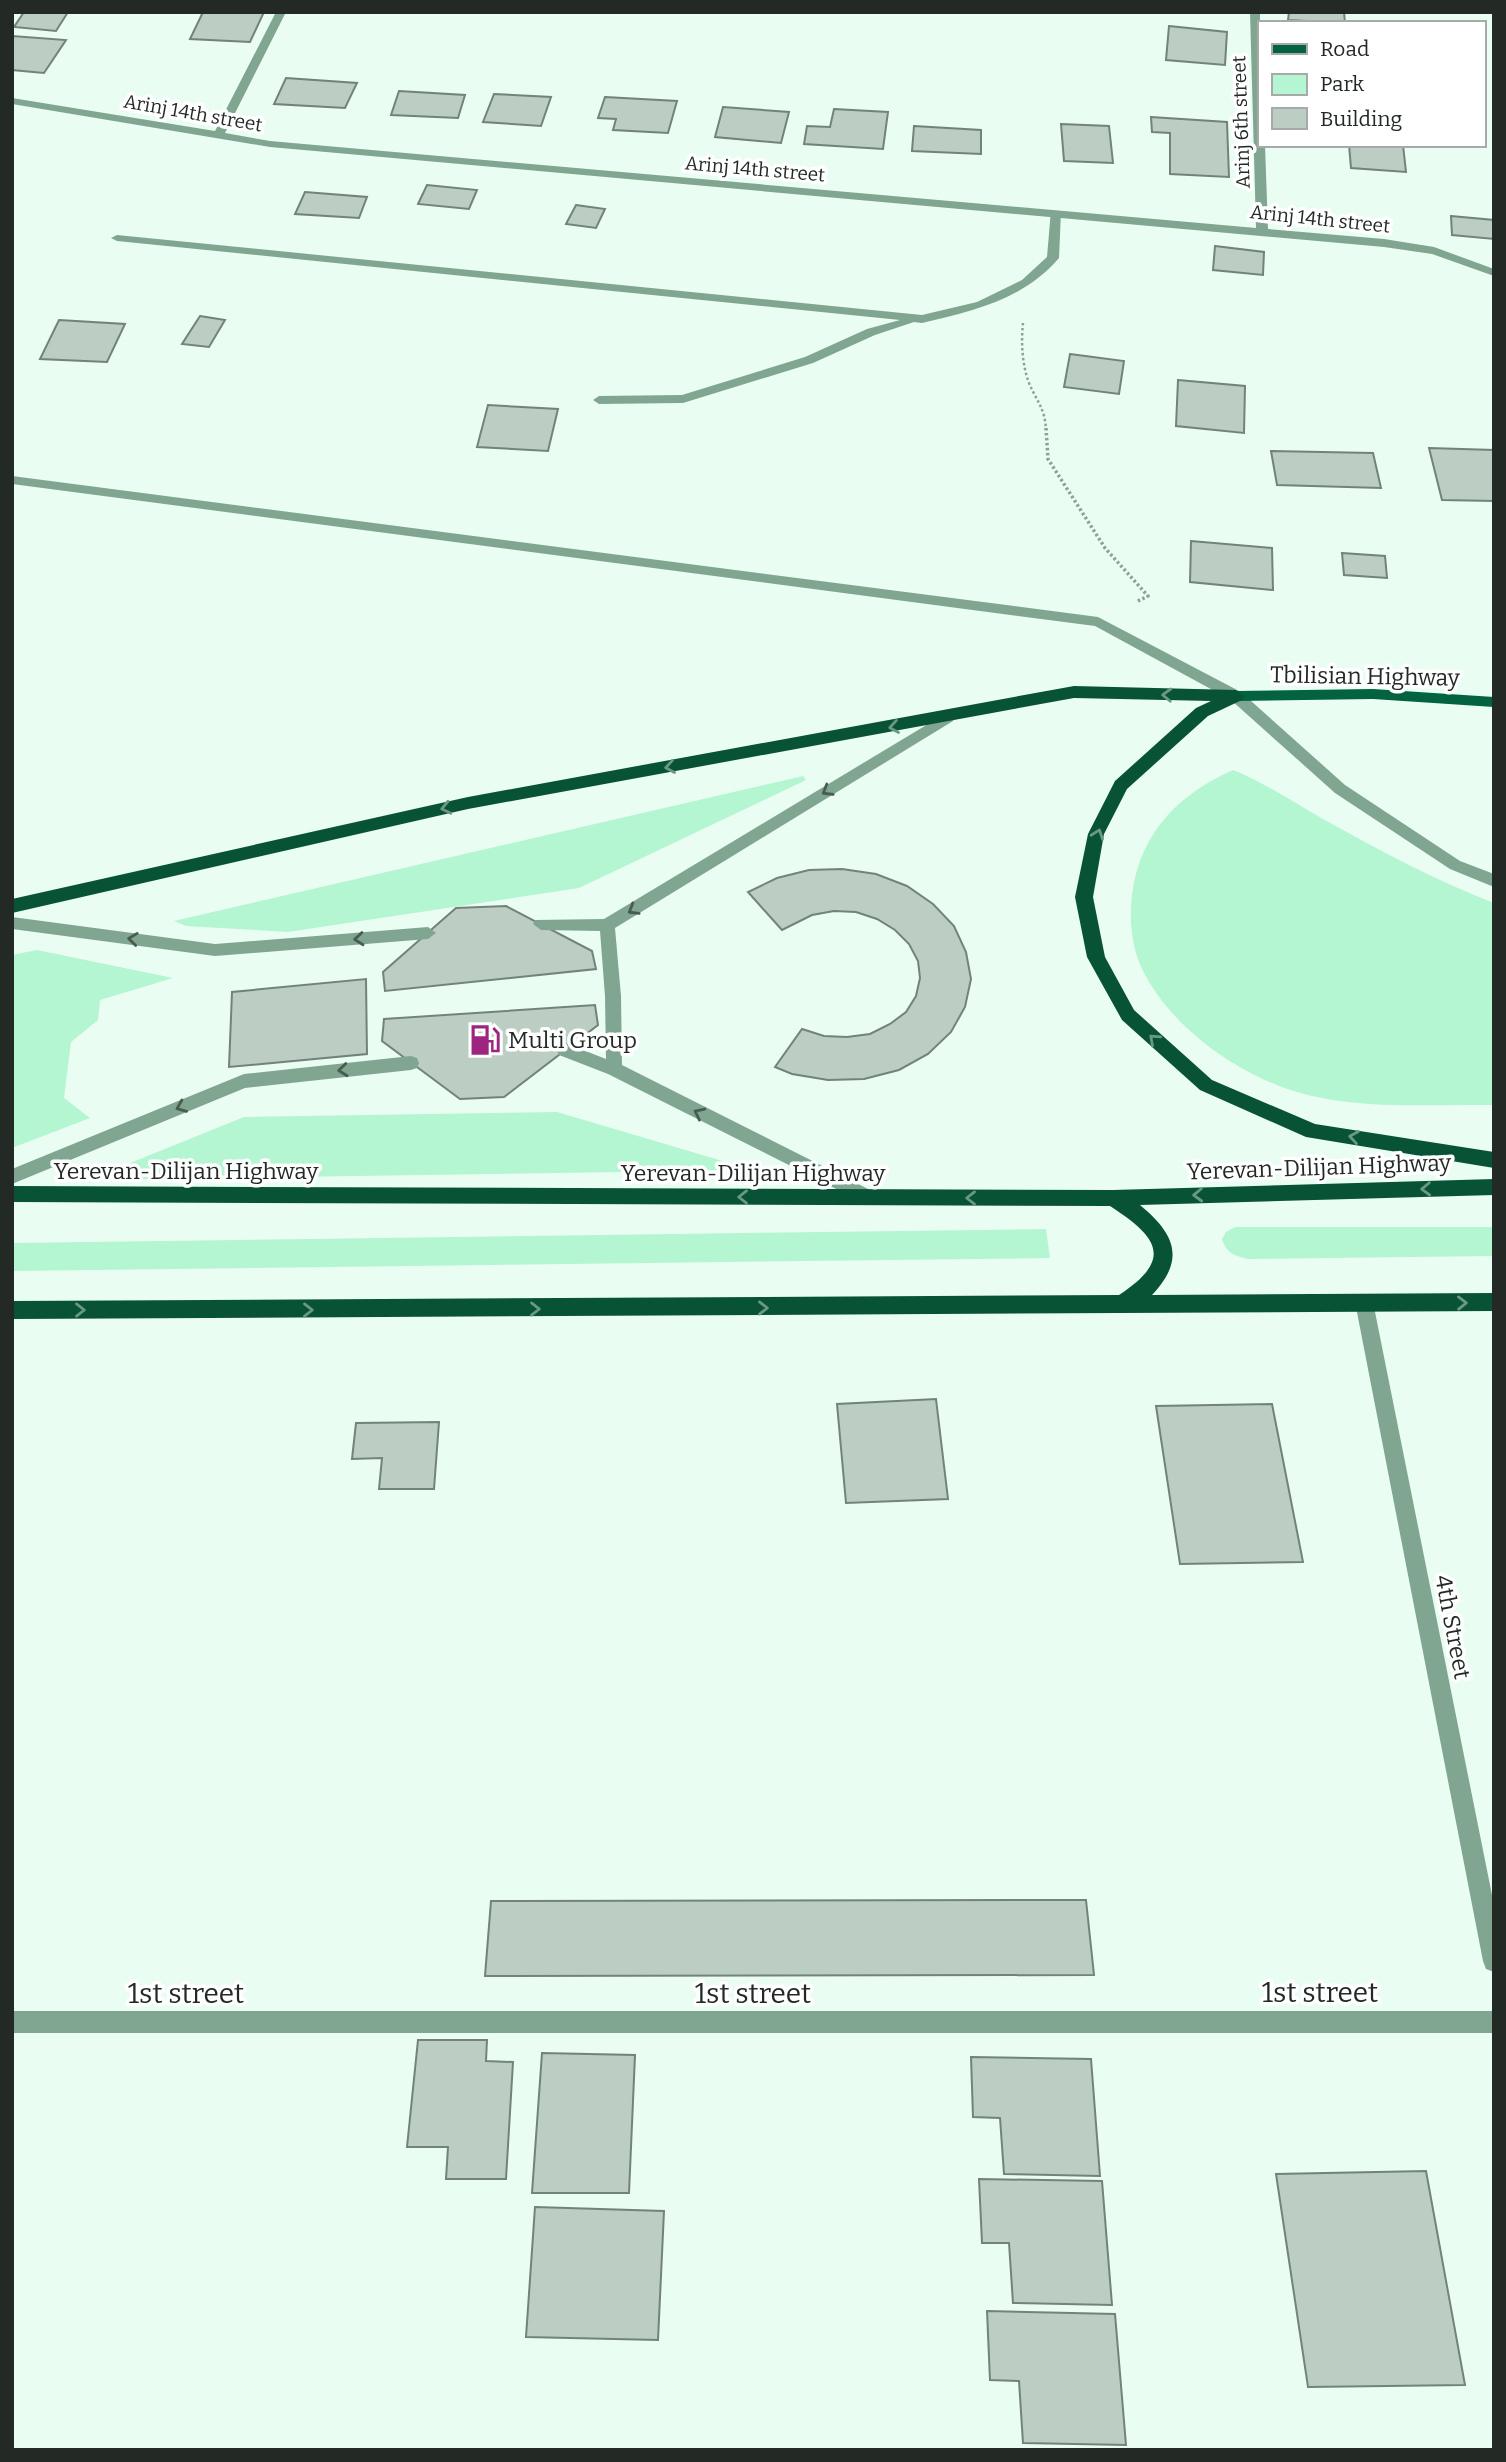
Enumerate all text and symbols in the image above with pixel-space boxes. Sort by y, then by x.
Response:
legend [1258,21,1485,147]
text: Road [1320,36,1369,62]
street label: Arinj 6th street [1227,55,1255,189]
text: Park [1320,71,1364,97]
street label: Arinj 14th street [122,89,264,137]
text: Building [1320,106,1403,132]
street label: Arinj 14th street [684,151,826,187]
street label: Arinj 14th street [1249,200,1391,238]
street label: Tbilisian Highway [1270,660,1461,692]
one-way arrow [1162,687,1173,702]
one-way arrow [888,719,900,734]
one-way arrow [664,759,676,774]
one-way arrow [822,783,835,796]
one-way arrow [441,799,453,814]
one-way arrow [1090,828,1104,840]
one-way arrow [628,901,641,914]
one-way arrow [354,931,365,946]
one-way arrow [127,932,139,947]
fuel station icon: Multi Group [468,1023,502,1057]
place label: Multi Group [508,1026,637,1054]
one-way arrow [1149,1034,1162,1047]
one-way arrow [338,1063,349,1078]
one-way arrow [175,1099,187,1113]
one-way arrow [694,1107,706,1121]
one-way arrow [1348,1130,1360,1145]
street label: Yerevan-Dilijan Highway [1186,1148,1453,1186]
street label: Yerevan-Dilijan Highway [54,1157,319,1185]
street label: Yerevan-Dilijan Highway [621,1159,886,1187]
one-way arrow [1420,1181,1430,1197]
one-way arrow [1192,1188,1203,1203]
one-way arrow [737,1189,748,1205]
one-way arrow [965,1190,975,1206]
one-way arrow [1457,1295,1468,1311]
one-way arrow [758,1300,769,1316]
one-way arrow [531,1301,541,1317]
one-way arrow [76,1302,86,1318]
one-way arrow [303,1302,314,1317]
street label: 4th Street [1429,1573,1477,1681]
street label: 1st street [1262,1976,1378,2009]
street label: 1st street [128,1977,244,2010]
street label: 1st street [695,1977,811,2010]

